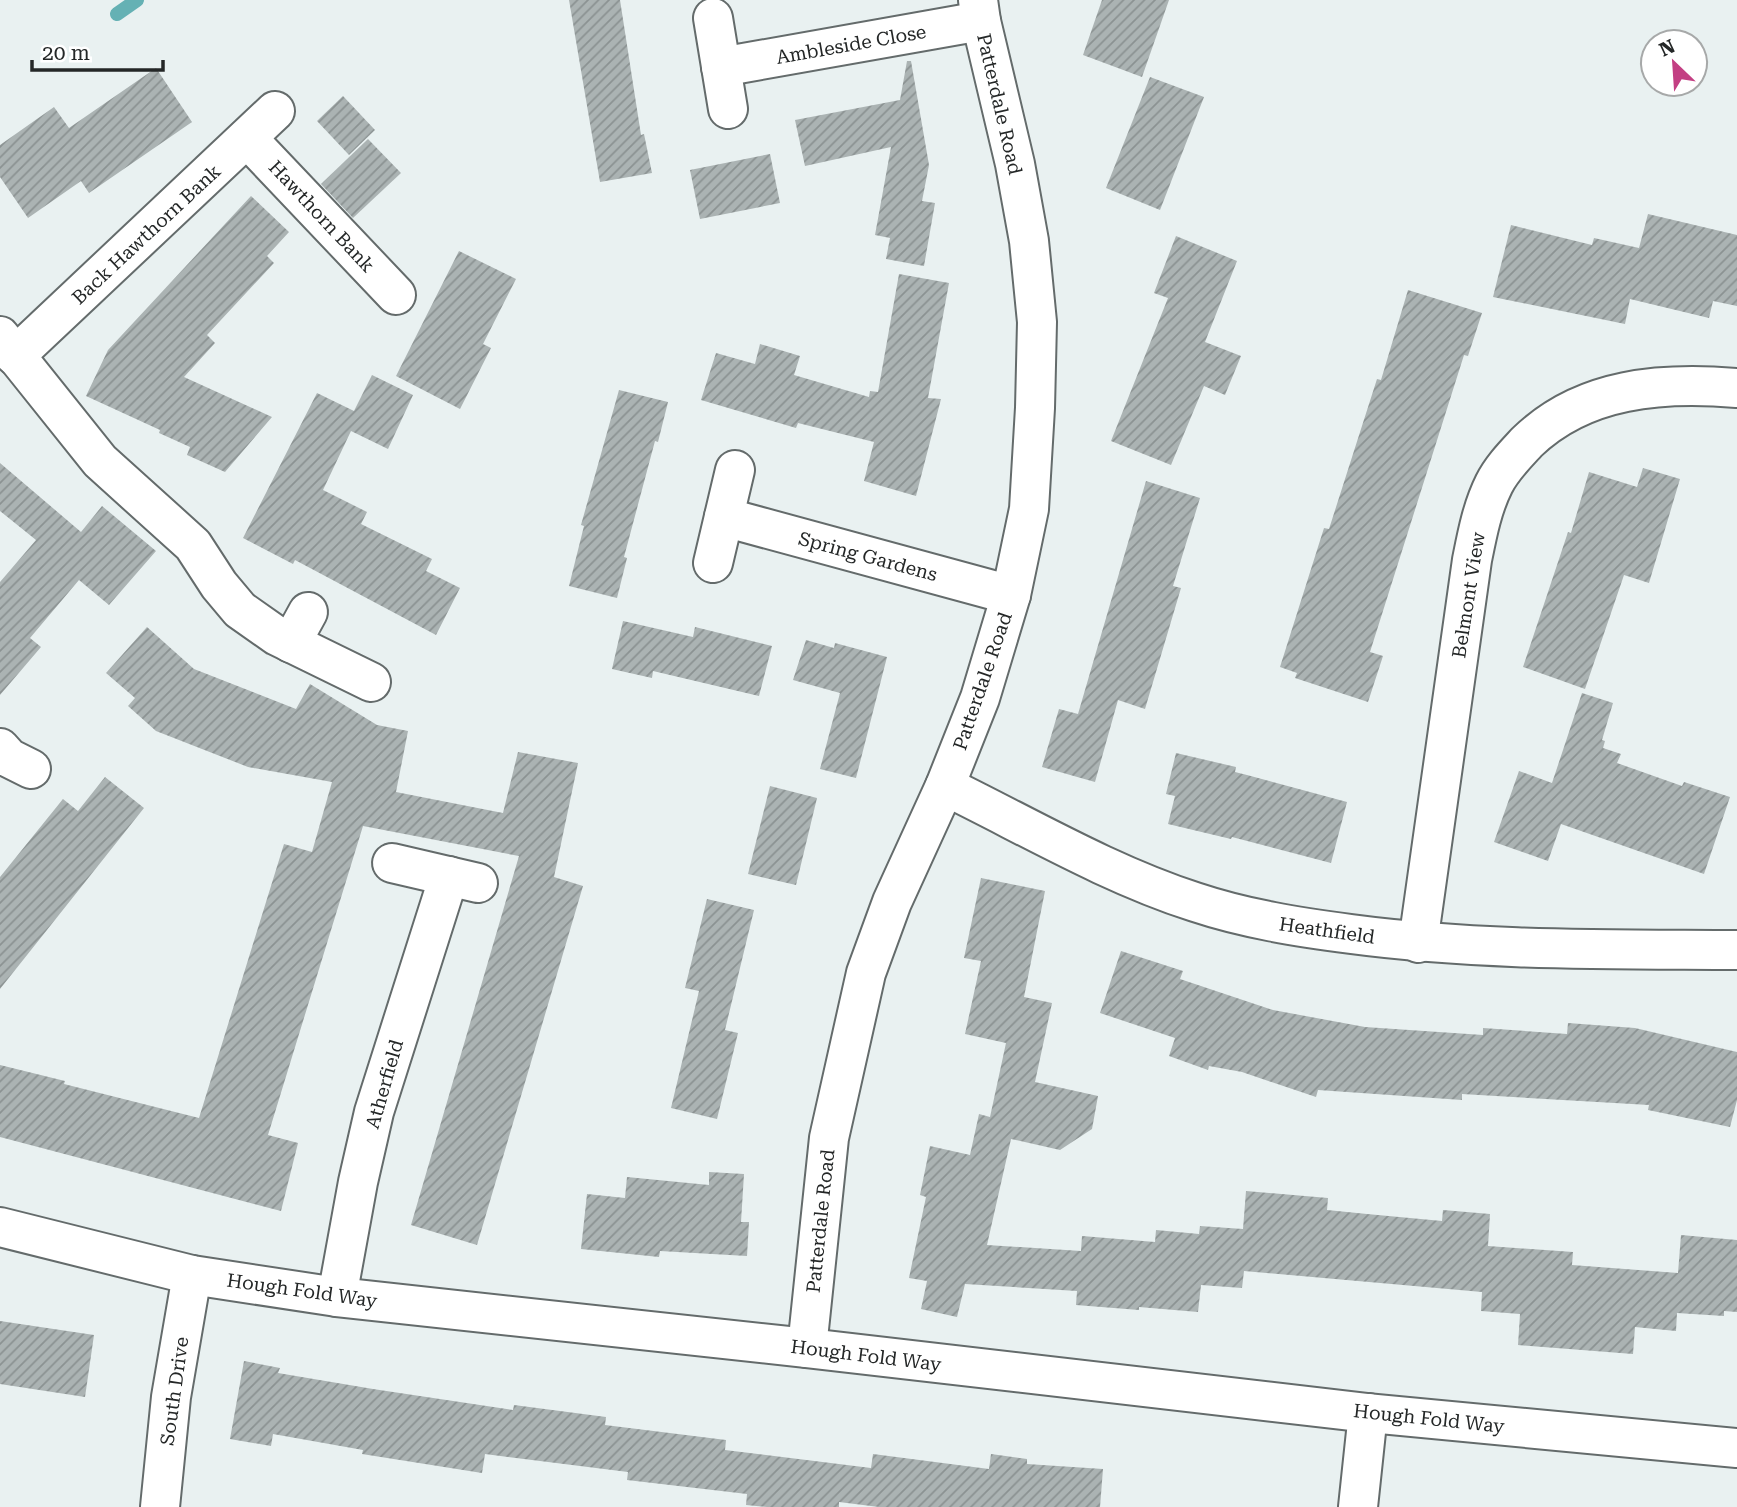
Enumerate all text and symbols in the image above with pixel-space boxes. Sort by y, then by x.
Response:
street label: Ambleside Close [774,20,928,69]
scale bar [32,28,163,72]
north arrow [1639,28,1709,98]
street label: Patterdale Road [972,31,1027,177]
text: N [1656,34,1679,62]
text: 20 m [42,41,90,65]
street label: Hawthorn Bank [264,156,379,277]
street label: Back Hawthorn Bank [67,160,225,309]
street label: Spring Gardens [796,527,940,586]
street label: Belmont View [1447,530,1490,660]
street label: Patterdale Road [948,609,1017,753]
street label: Heathfield [1278,912,1376,949]
street label: Atherfield [361,1037,408,1131]
street label: Patterdale Road [802,1148,839,1294]
street label: Hough Fold Way [225,1269,379,1313]
street label: South Drive [155,1335,193,1447]
street label: Hough Fold Way [789,1335,943,1376]
street label: Hough Fold Way [1352,1399,1506,1438]

